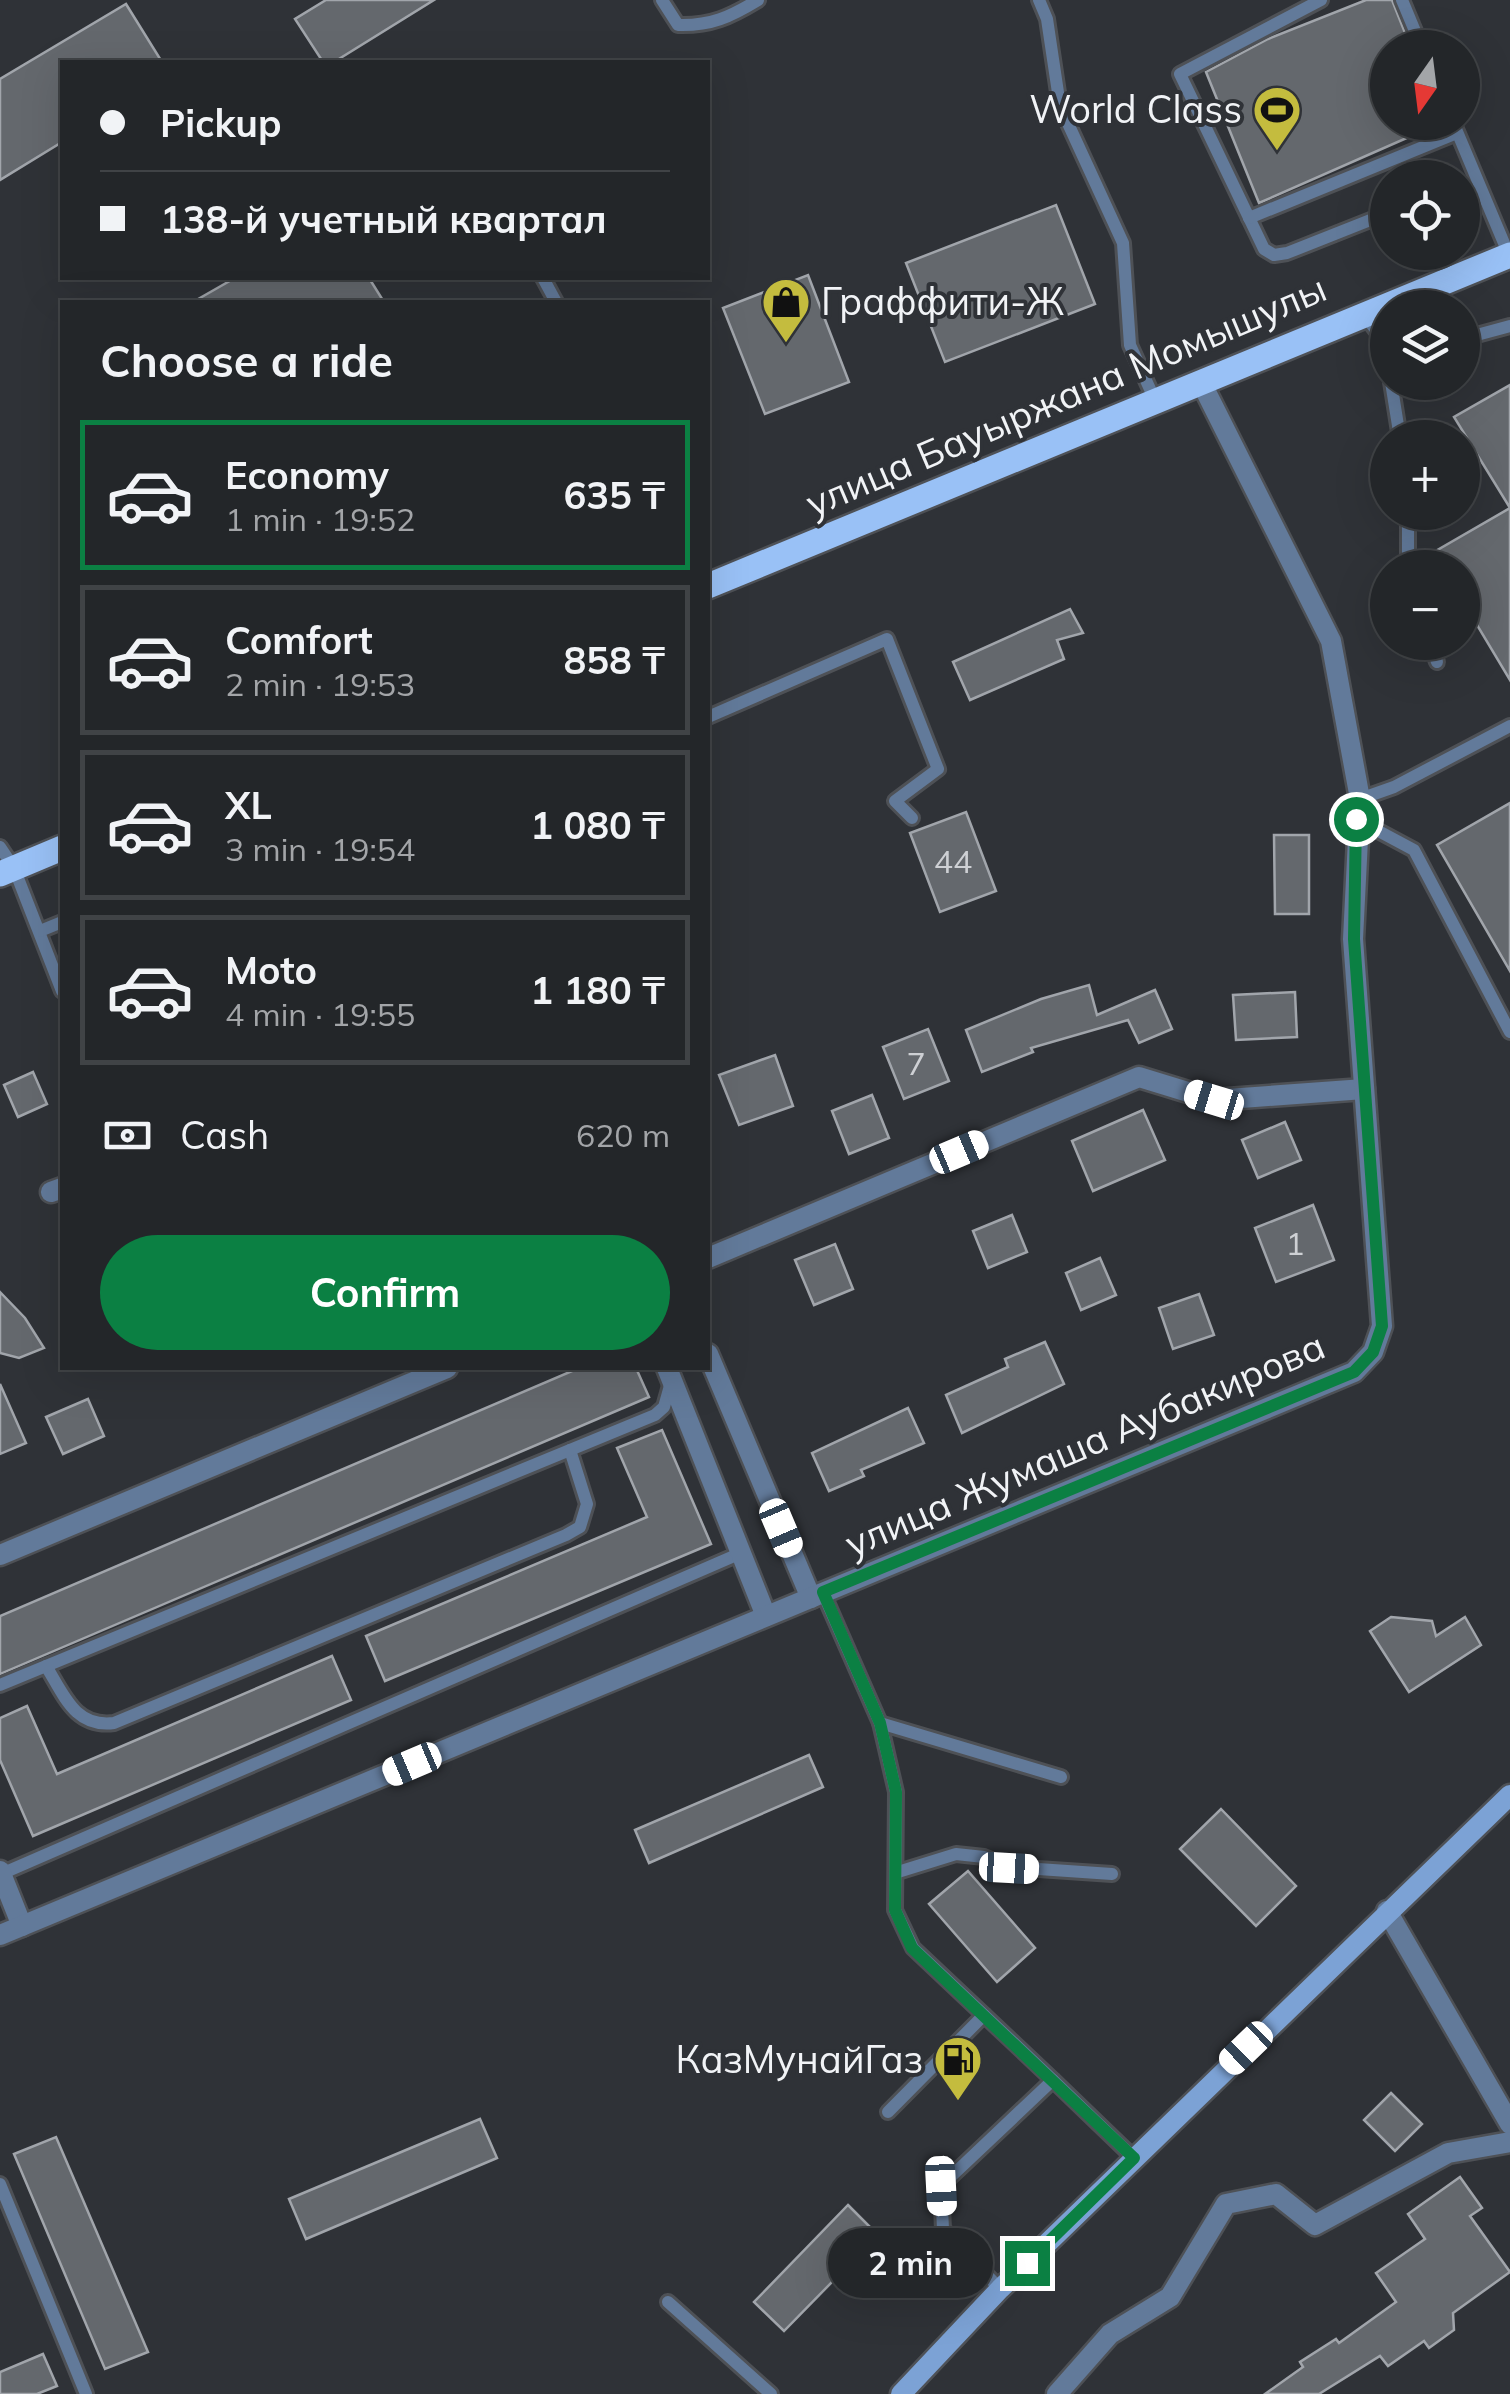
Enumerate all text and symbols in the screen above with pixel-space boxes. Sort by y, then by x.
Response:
north arrow [1370,30,1480,140]
map controls [1370,30,1480,660]
sports icon: World Class [1251,84,1303,152]
place label: World Class [1029,85,1242,133]
text: Pickup [160,99,282,147]
button: locate [1370,160,1480,270]
text: 138-й учетный квартал [160,195,607,243]
street label: улица Бауыржана Момышулы [798,263,1333,527]
shop icon: Граффити-Ж [760,276,812,344]
place label: Граффити-Ж [821,277,1064,325]
button: layers [1370,290,1480,400]
text: Choose a ride [100,332,393,388]
button: + [1370,420,1480,530]
icon: car [105,450,195,540]
text: Economy [225,451,389,499]
text: 635 ₸ [563,471,665,519]
text: 1 min · 19:52 [225,499,415,539]
button: − [1370,550,1480,660]
icon: car [105,615,195,705]
text: Comfort [225,616,373,664]
text: 858 ₸ [563,636,665,684]
text: 2 min · 19:53 [225,664,415,704]
icon: car [105,780,195,870]
text: XL [225,781,272,829]
route start [1334,797,1379,842]
text: 1 080 ₸ [530,801,665,849]
text: 3 min · 19:54 [225,829,415,869]
house number: 44 [934,841,972,881]
icon: car [105,945,195,1035]
text: Moto [225,946,317,994]
text: 1 180 ₸ [530,966,665,1014]
text: 4 min · 19:55 [225,994,415,1034]
house number: 7 [906,1043,926,1083]
car [1181,1077,1247,1123]
icon: cash [100,1108,155,1163]
text: Cash [180,1111,269,1159]
text: 620 m [576,1115,670,1155]
car [926,1126,992,1178]
house number: 1 [1285,1223,1305,1263]
button: Confirm [100,1235,670,1350]
street label: улица Жумаша Аубакирова [837,1321,1332,1567]
car [755,1495,807,1561]
car [379,1738,445,1790]
car [978,1851,1040,1885]
car [1214,2016,1278,2080]
fuel station icon: КазМунайГаз [932,2034,984,2102]
place label: КазМунайГаз [675,2035,923,2083]
car [924,2155,958,2217]
callout: 2 min [827,2228,992,2298]
route end [1005,2241,1050,2286]
text: 2 min [868,2243,953,2283]

